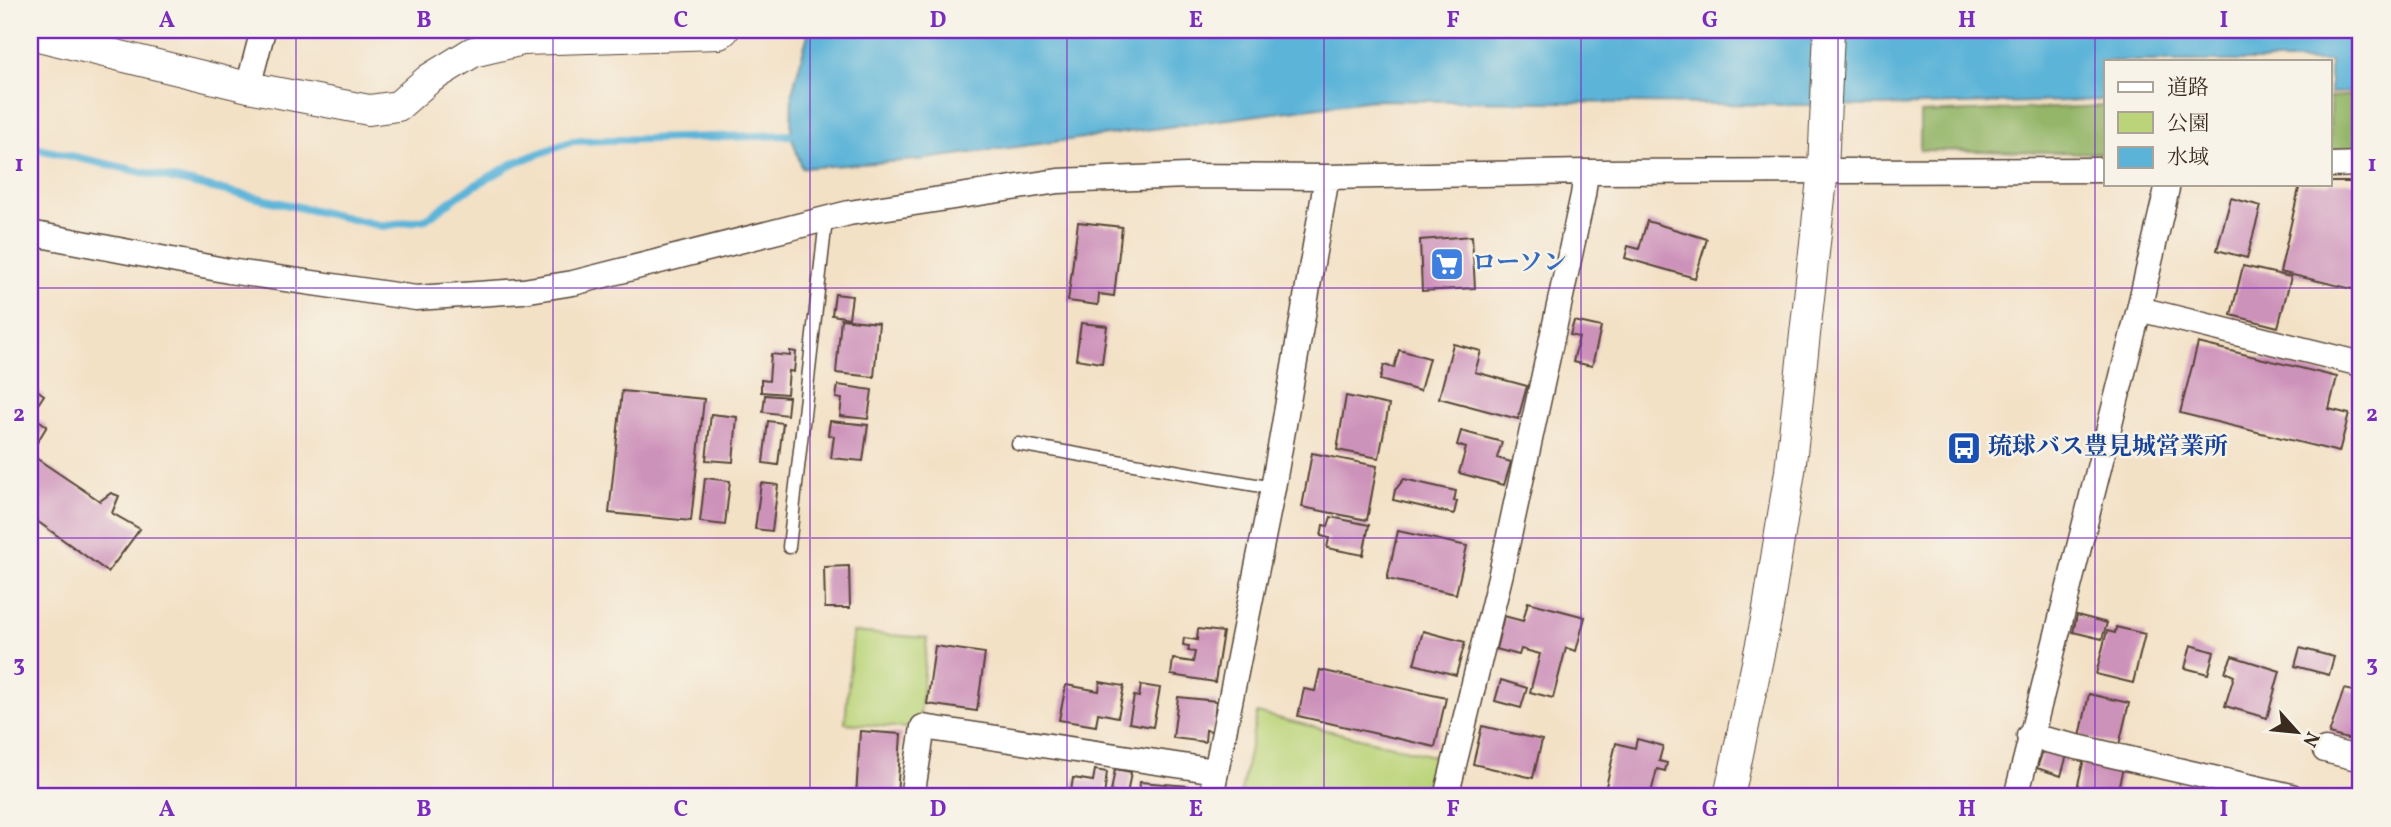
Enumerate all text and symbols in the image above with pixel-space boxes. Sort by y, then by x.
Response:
text: A [159,5,175,37]
text: B [416,5,432,37]
text: C [674,5,688,37]
text: D [930,5,947,37]
text: E [1189,5,1203,37]
text: F [1446,5,1460,37]
text: G [1702,5,1718,37]
text: H [1958,5,1976,37]
text: I [2220,5,2228,37]
legend [2104,60,2332,186]
text: 道路 [2167,74,2209,103]
text: 公園 [2167,110,2209,139]
text: 水域 [2167,144,2209,173]
text: 1 [14,149,24,181]
text: 1 [2367,149,2377,181]
supermarket icon: ローソン [1428,245,1466,283]
place label: ローソン [1472,247,1567,281]
text: 2 [13,399,25,431]
text: 2 [2366,399,2378,431]
bus stop icon: 琉球バス豊見城営業所 [1945,429,1983,467]
place label: 琉球バス豊見城営業所 [1988,431,2228,465]
text: 3 [13,649,25,681]
text: 3 [2366,649,2378,681]
north arrow [2262,698,2332,768]
text: N [2296,727,2325,751]
text: A [159,794,175,826]
text: B [416,794,432,826]
text: C [674,794,688,826]
text: D [930,794,947,826]
text: E [1189,794,1203,826]
text: F [1446,794,1460,826]
text: G [1702,794,1718,826]
text: H [1958,794,1976,826]
text: I [2220,794,2228,826]

